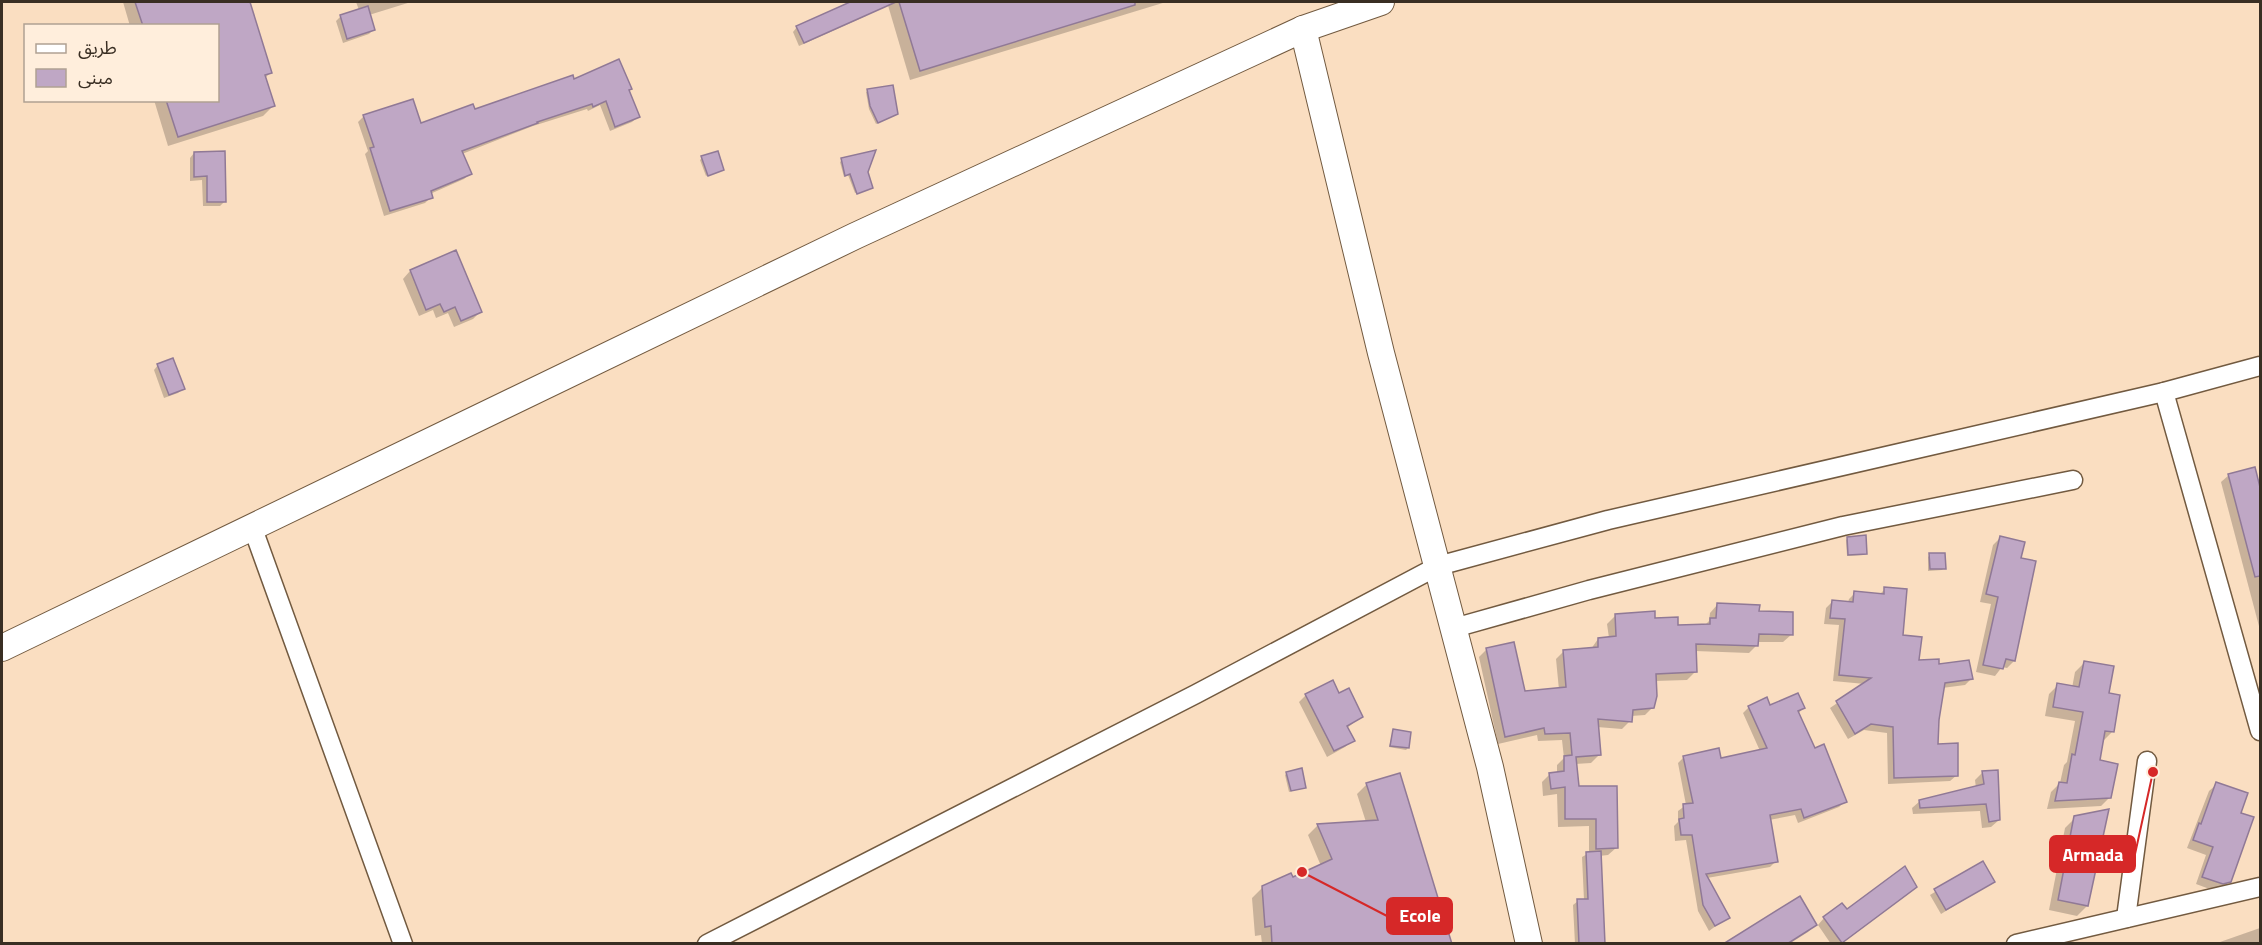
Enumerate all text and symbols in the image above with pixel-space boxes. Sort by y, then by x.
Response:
legend [24,24,219,102]
text: طريق [78,34,117,61]
text: مبنى [78,64,113,91]
callout: Armada [2050,836,2135,872]
text: Armada [2063,841,2123,868]
callout: Ecole [1387,898,1452,934]
text: Ecole [1399,902,1441,929]

